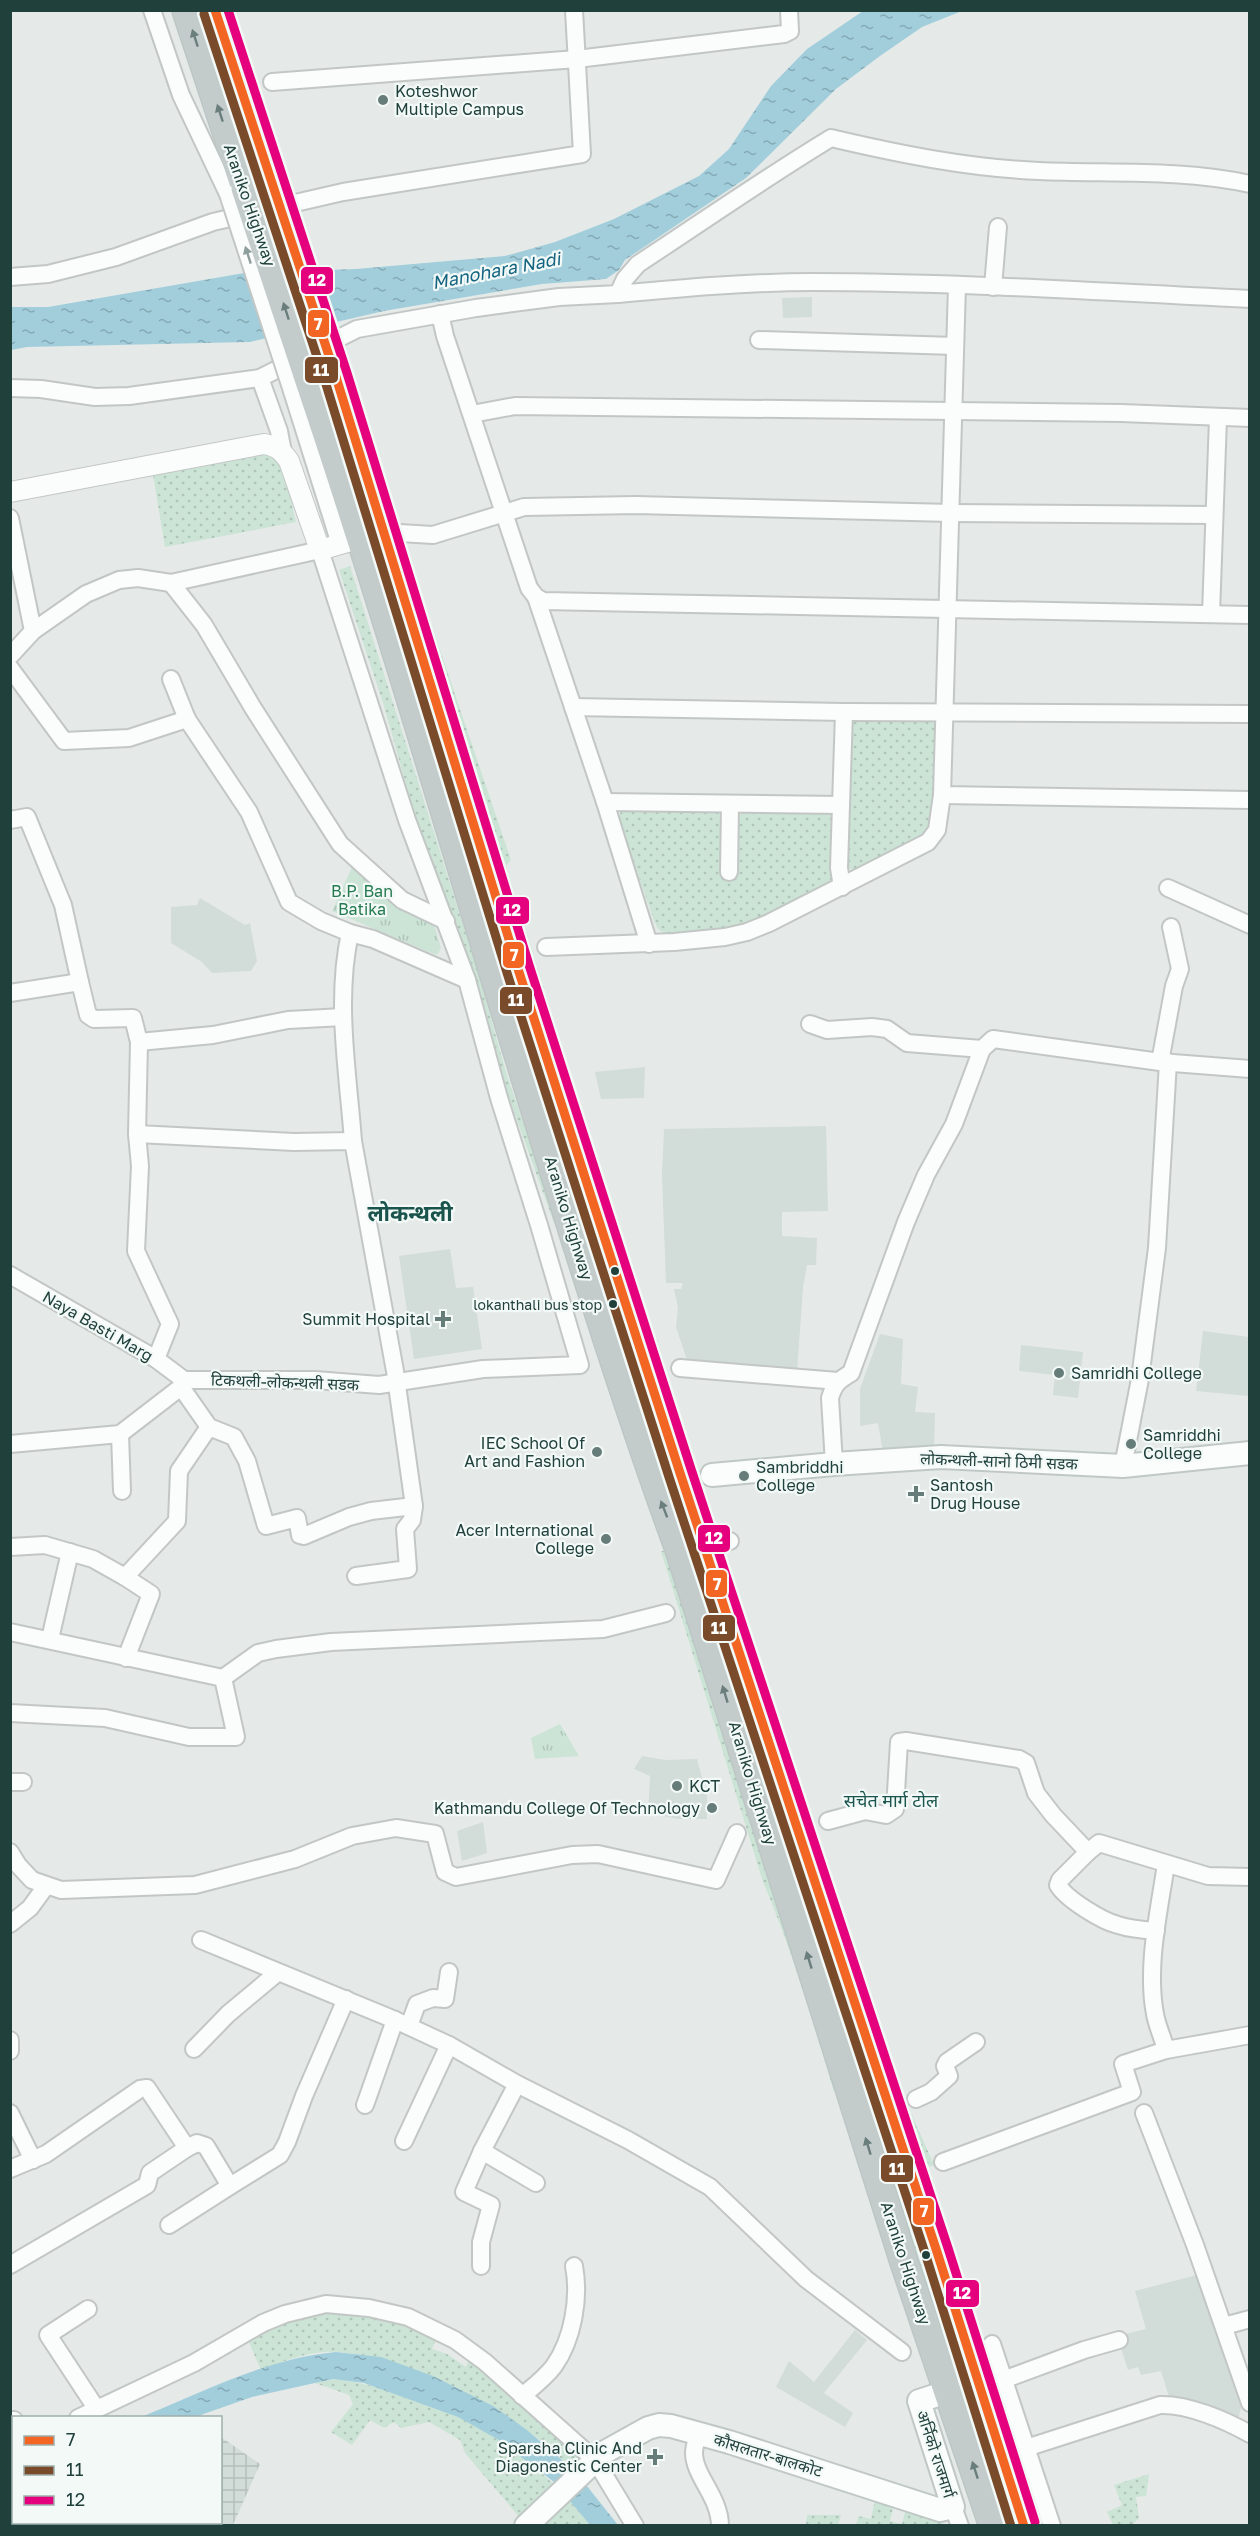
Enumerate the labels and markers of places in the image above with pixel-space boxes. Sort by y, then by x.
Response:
place label: Koteshwor Multiple Campus [395,81,524,119]
marker: Koteshwor Multiple Campus [376,93,390,107]
unlabelled marker [609,1265,621,1277]
place label: lokanthali bus stop [473,1296,602,1313]
marker: lokanthali bus stop [607,1298,619,1310]
place label: Summit Hospital [302,1309,430,1329]
marker: Summit Hospital [434,1310,452,1328]
place label: Samridhi College [1071,1363,1202,1383]
marker: Samridhi College [1052,1366,1066,1380]
place label: Samriddhi College [1143,1425,1221,1463]
place label: IEC School Of Art and Fashion [464,1433,585,1471]
marker: Samriddhi College [1124,1437,1138,1451]
marker: IEC School Of Art and Fashion [590,1445,604,1459]
place label: Sambriddhi College [756,1457,844,1495]
marker: Sambriddhi College [737,1469,751,1483]
place label: Santosh Drug House [930,1475,1020,1513]
marker: Santosh Drug House [907,1485,925,1503]
place label: Acer International College [456,1520,594,1558]
marker: Acer International College [599,1532,613,1546]
place label: KCT [689,1776,720,1796]
marker: KCT [670,1779,684,1793]
place label: Kathmandu College Of Technology [434,1798,700,1818]
marker: Kathmandu College Of Technology [705,1801,719,1815]
unlabelled marker [920,2249,932,2261]
place label: Sparsha Clinic And Diagonestic Center [495,2438,642,2476]
marker: Sparsha Clinic And Diagonestic Center [646,2448,664,2466]

